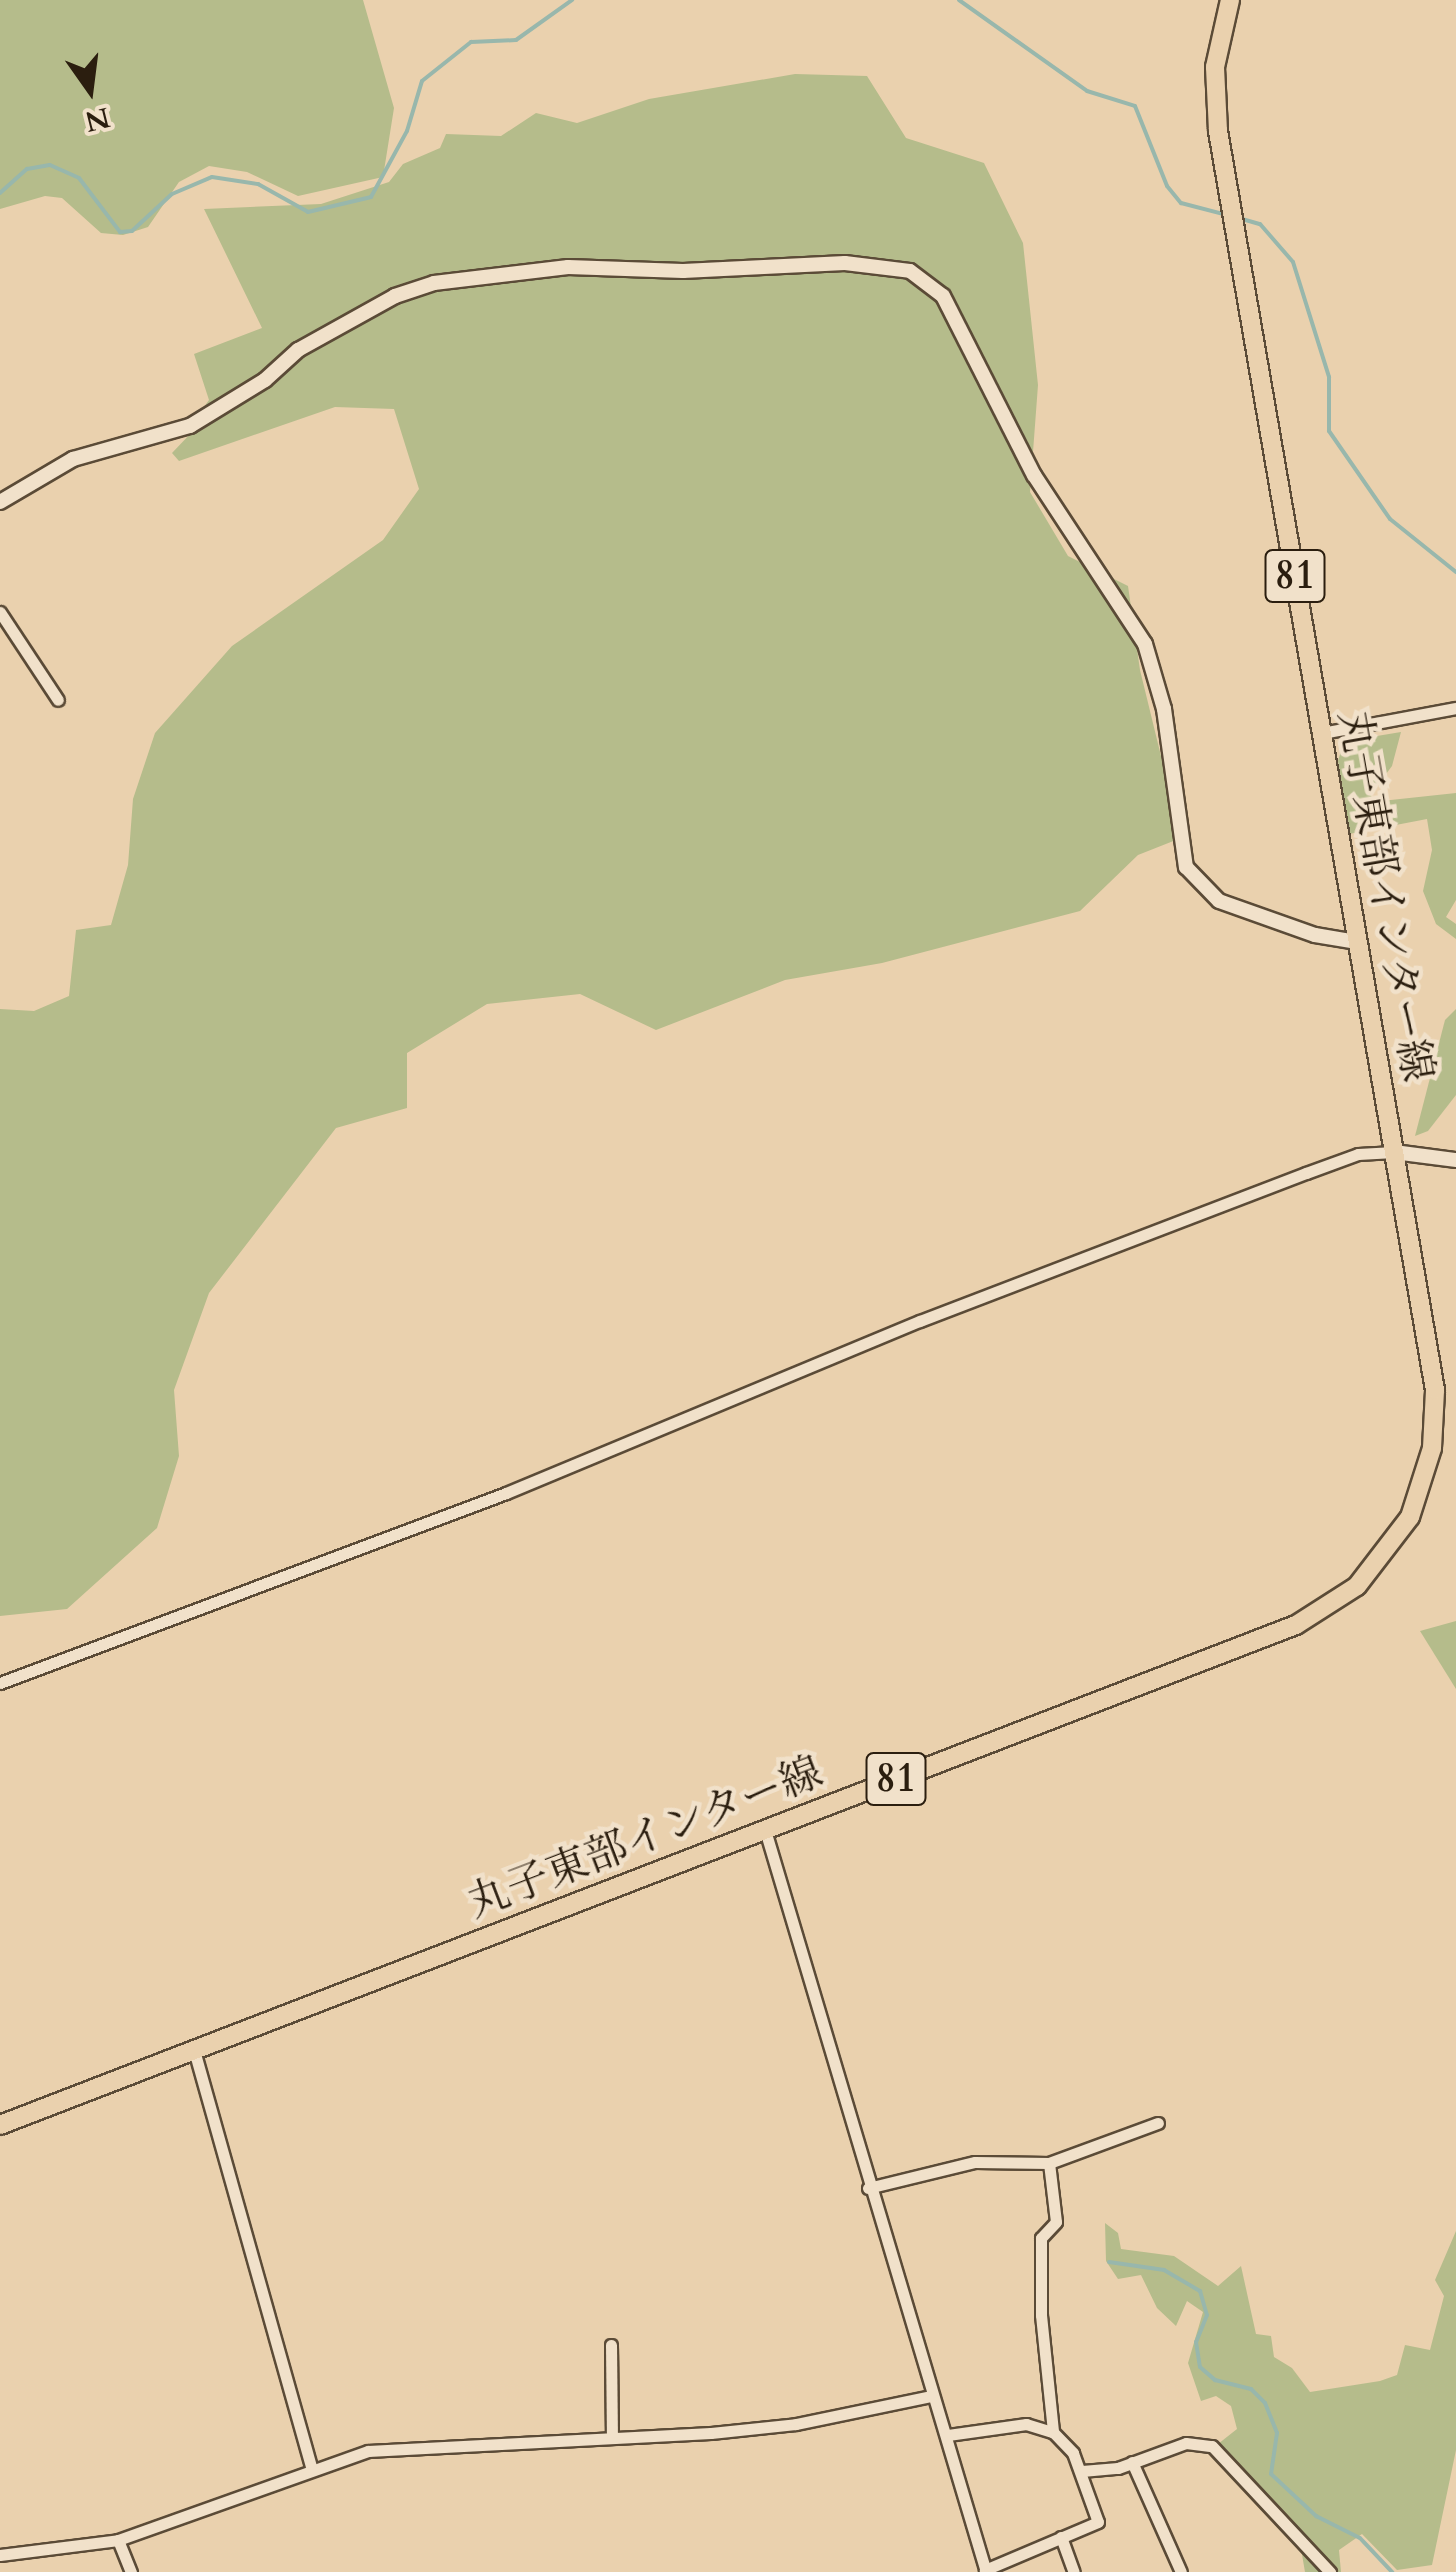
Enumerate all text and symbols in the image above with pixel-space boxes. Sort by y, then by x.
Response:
north arrow [40,40,140,140]
text: N [81,98,114,140]
road number: 81 [1262,541,1328,611]
street label: 丸子東部インター線 [1327,705,1443,1087]
road number: 81 [864,1744,928,1814]
street label: 丸子東部インター線 [460,1747,830,1929]

